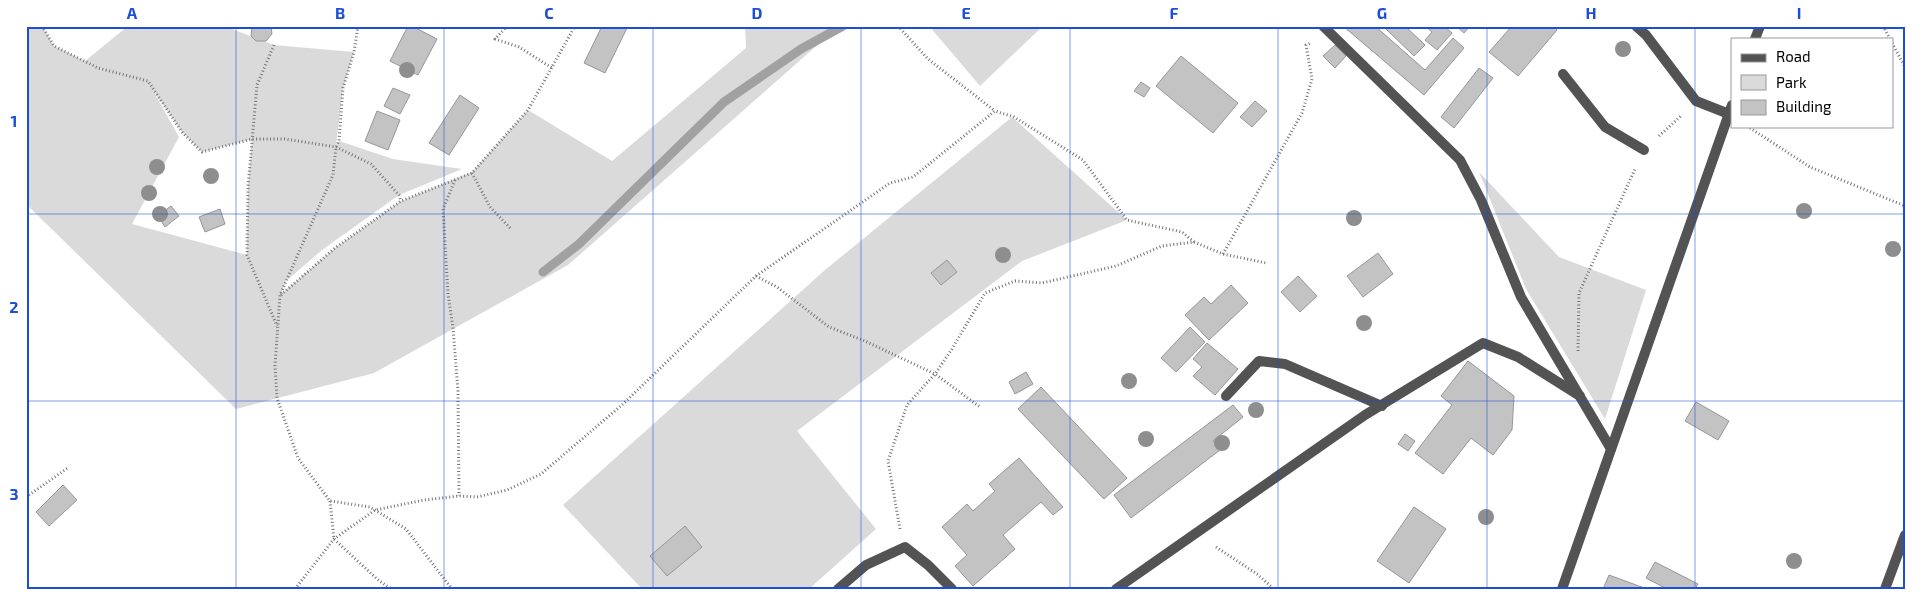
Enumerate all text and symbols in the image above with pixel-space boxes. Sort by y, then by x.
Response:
text: A [127,3,138,22]
text: B [335,3,345,22]
text: C [544,3,554,22]
text: D [752,3,763,22]
text: E [961,3,971,22]
text: F [1170,3,1179,22]
text: G [1377,3,1387,22]
text: H [1585,3,1597,22]
text: I [1797,3,1801,22]
legend [1731,38,1894,128]
text: Road [1776,47,1811,65]
text: Park [1776,73,1807,91]
text: Building [1776,97,1832,115]
text: 1 [11,111,17,130]
text: 2 [9,297,19,316]
text: 3 [9,484,19,503]

